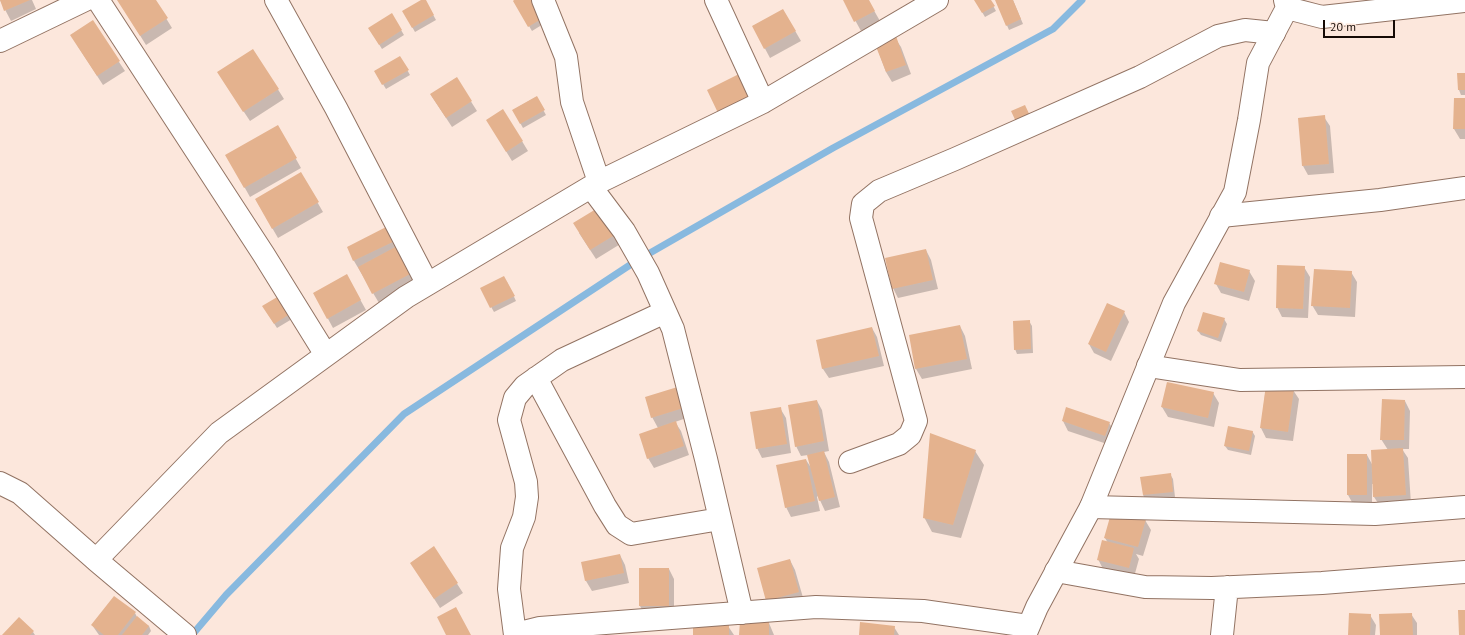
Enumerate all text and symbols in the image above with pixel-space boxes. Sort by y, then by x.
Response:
scale bar [1325,12,1397,38]
text: 20 m [1330,19,1356,34]

